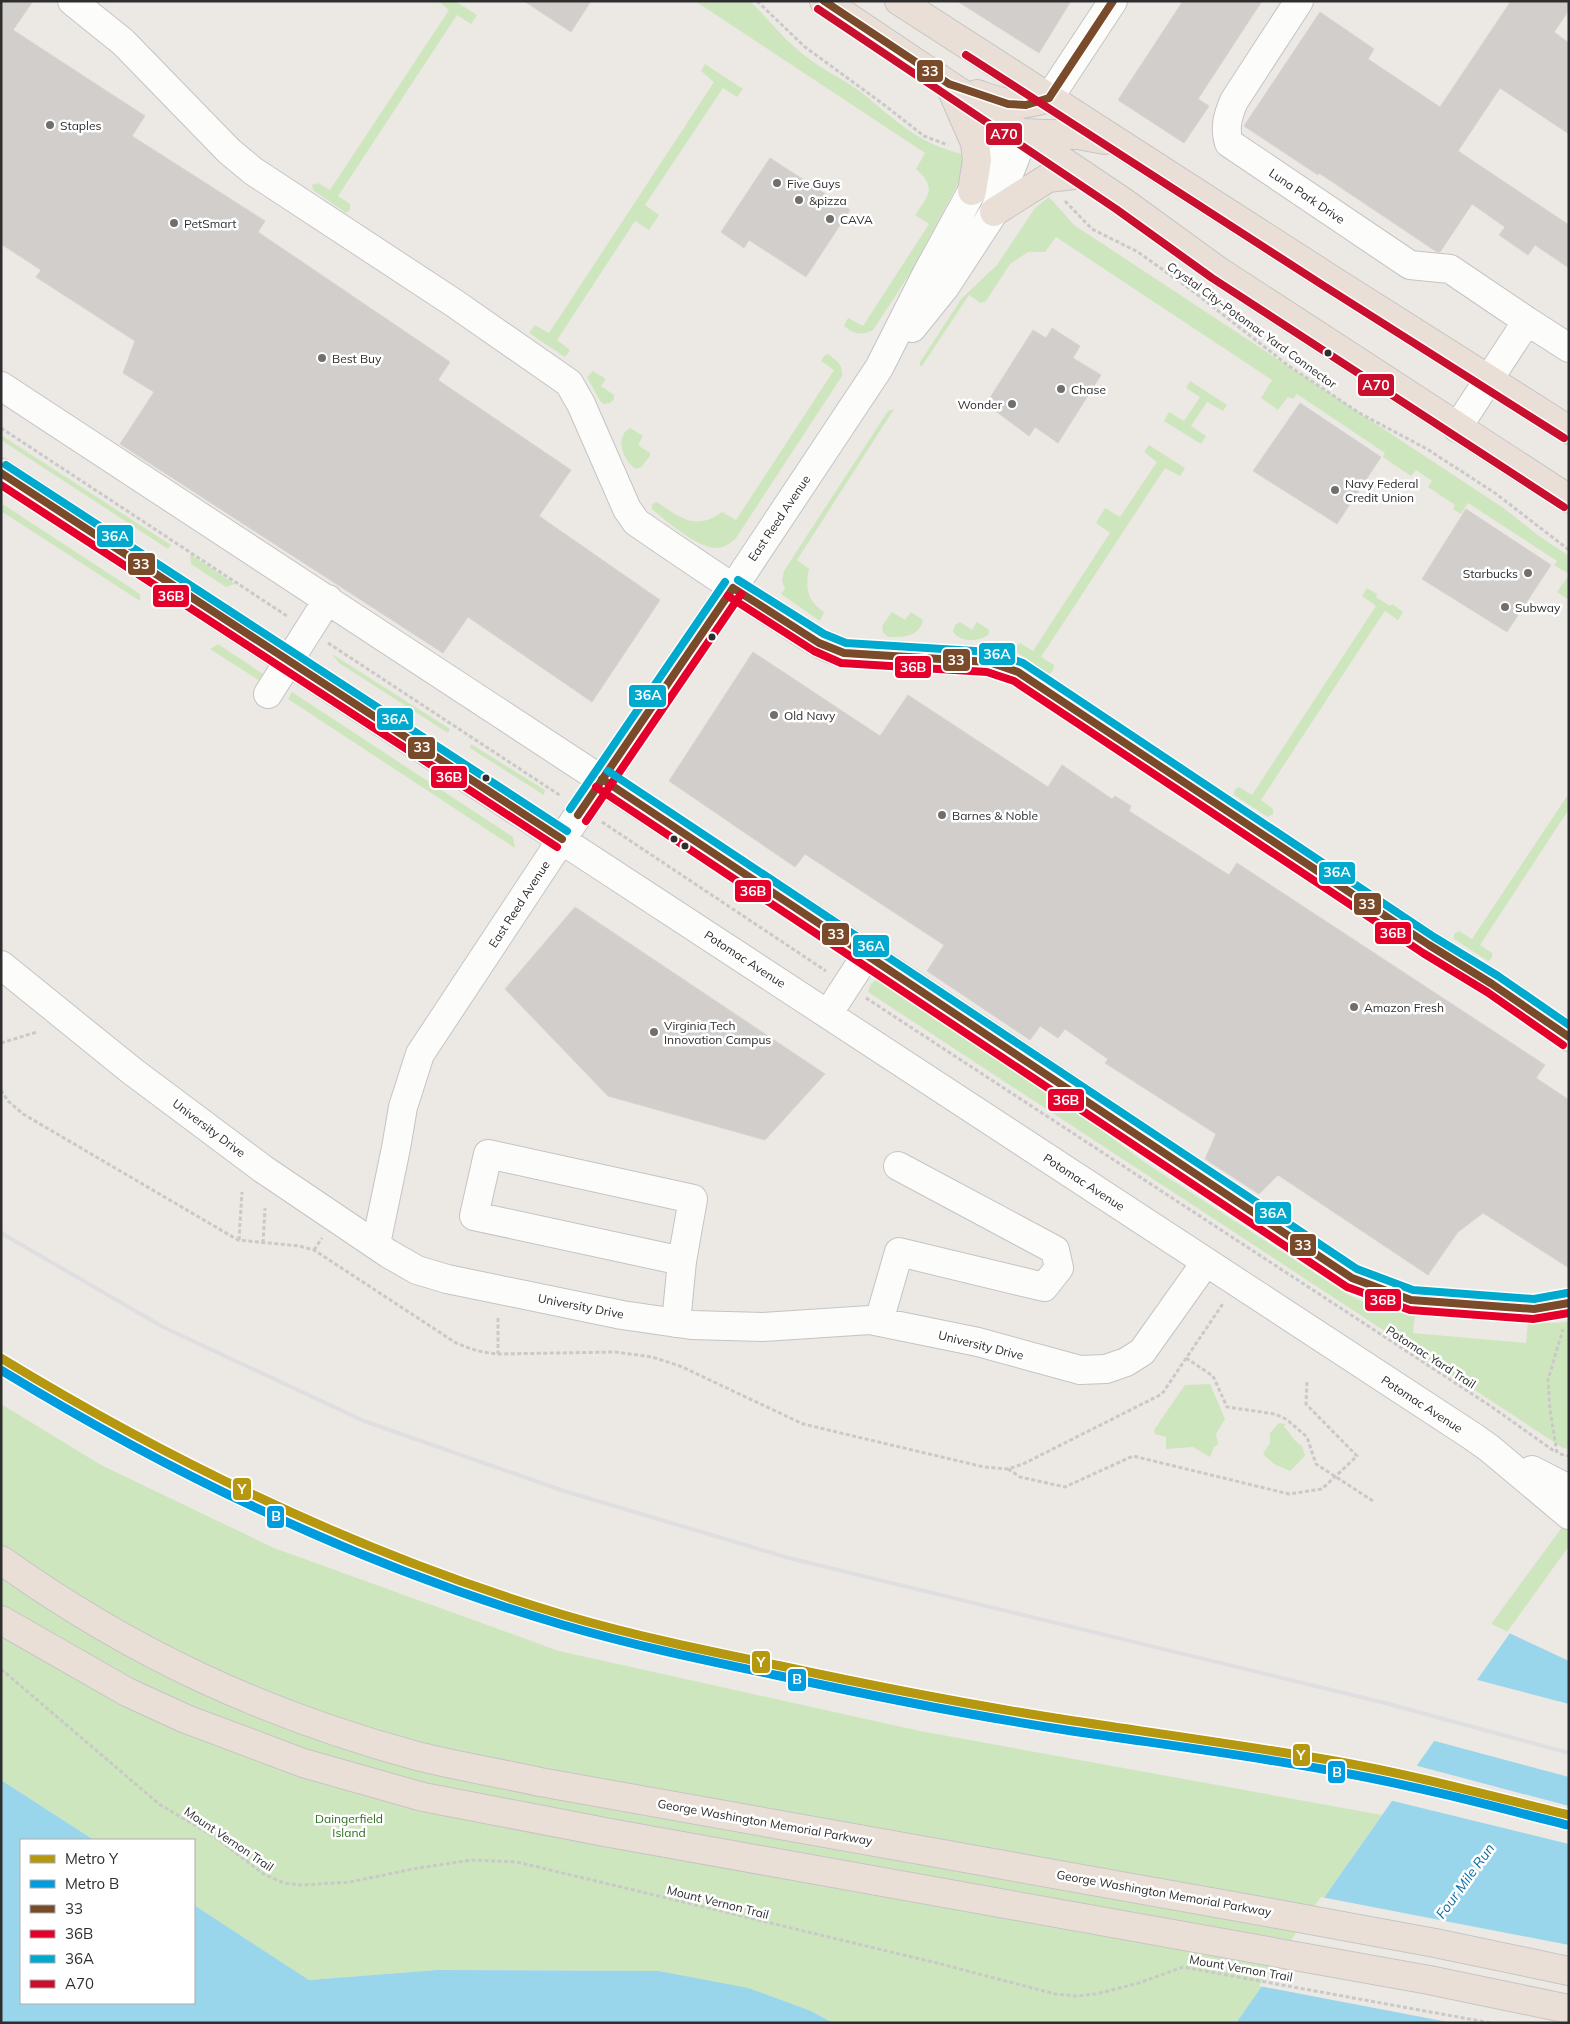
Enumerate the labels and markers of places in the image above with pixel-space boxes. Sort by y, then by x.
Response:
place label: Staples [60,118,101,133]
marker: Staples [44,119,56,131]
place label: Five Guys [787,176,840,191]
marker: Five Guys [771,177,783,189]
place label: &pizza [809,193,847,208]
marker: &pizza [793,194,805,206]
place label: CAVA [840,212,873,227]
marker: CAVA [824,213,836,225]
place label: PetSmart [184,216,236,231]
marker: PetSmart [168,217,180,229]
unlabelled marker [1323,348,1333,358]
place label: Best Buy [332,351,382,366]
marker: Best Buy [316,352,328,364]
place label: Chase [1071,382,1106,397]
marker: Chase [1055,383,1067,395]
place label: Wonder [957,397,1003,412]
marker: Wonder [1006,398,1018,410]
place label: Navy Federal Credit Union [1345,476,1418,505]
marker: Navy Federal Credit Union [1329,484,1341,496]
place label: Starbucks [1463,566,1518,581]
marker: Starbucks [1522,567,1534,579]
place label: Subway [1515,600,1561,615]
marker: Subway [1499,601,1511,613]
unlabelled marker [707,632,717,642]
place label: Old Navy [784,708,836,723]
marker: Old Navy [768,709,780,721]
unlabelled marker [481,773,491,783]
place label: Barnes & Noble [952,808,1038,823]
marker: Barnes & Noble [936,809,948,821]
unlabelled marker [669,834,679,844]
unlabelled marker [680,841,690,851]
place label: Amazon Fresh [1364,1000,1444,1015]
marker: Amazon Fresh [1348,1001,1360,1013]
place label: Virginia Tech Innovation Campus [664,1018,771,1047]
marker: Virginia Tech Innovation Campus [648,1026,660,1038]

